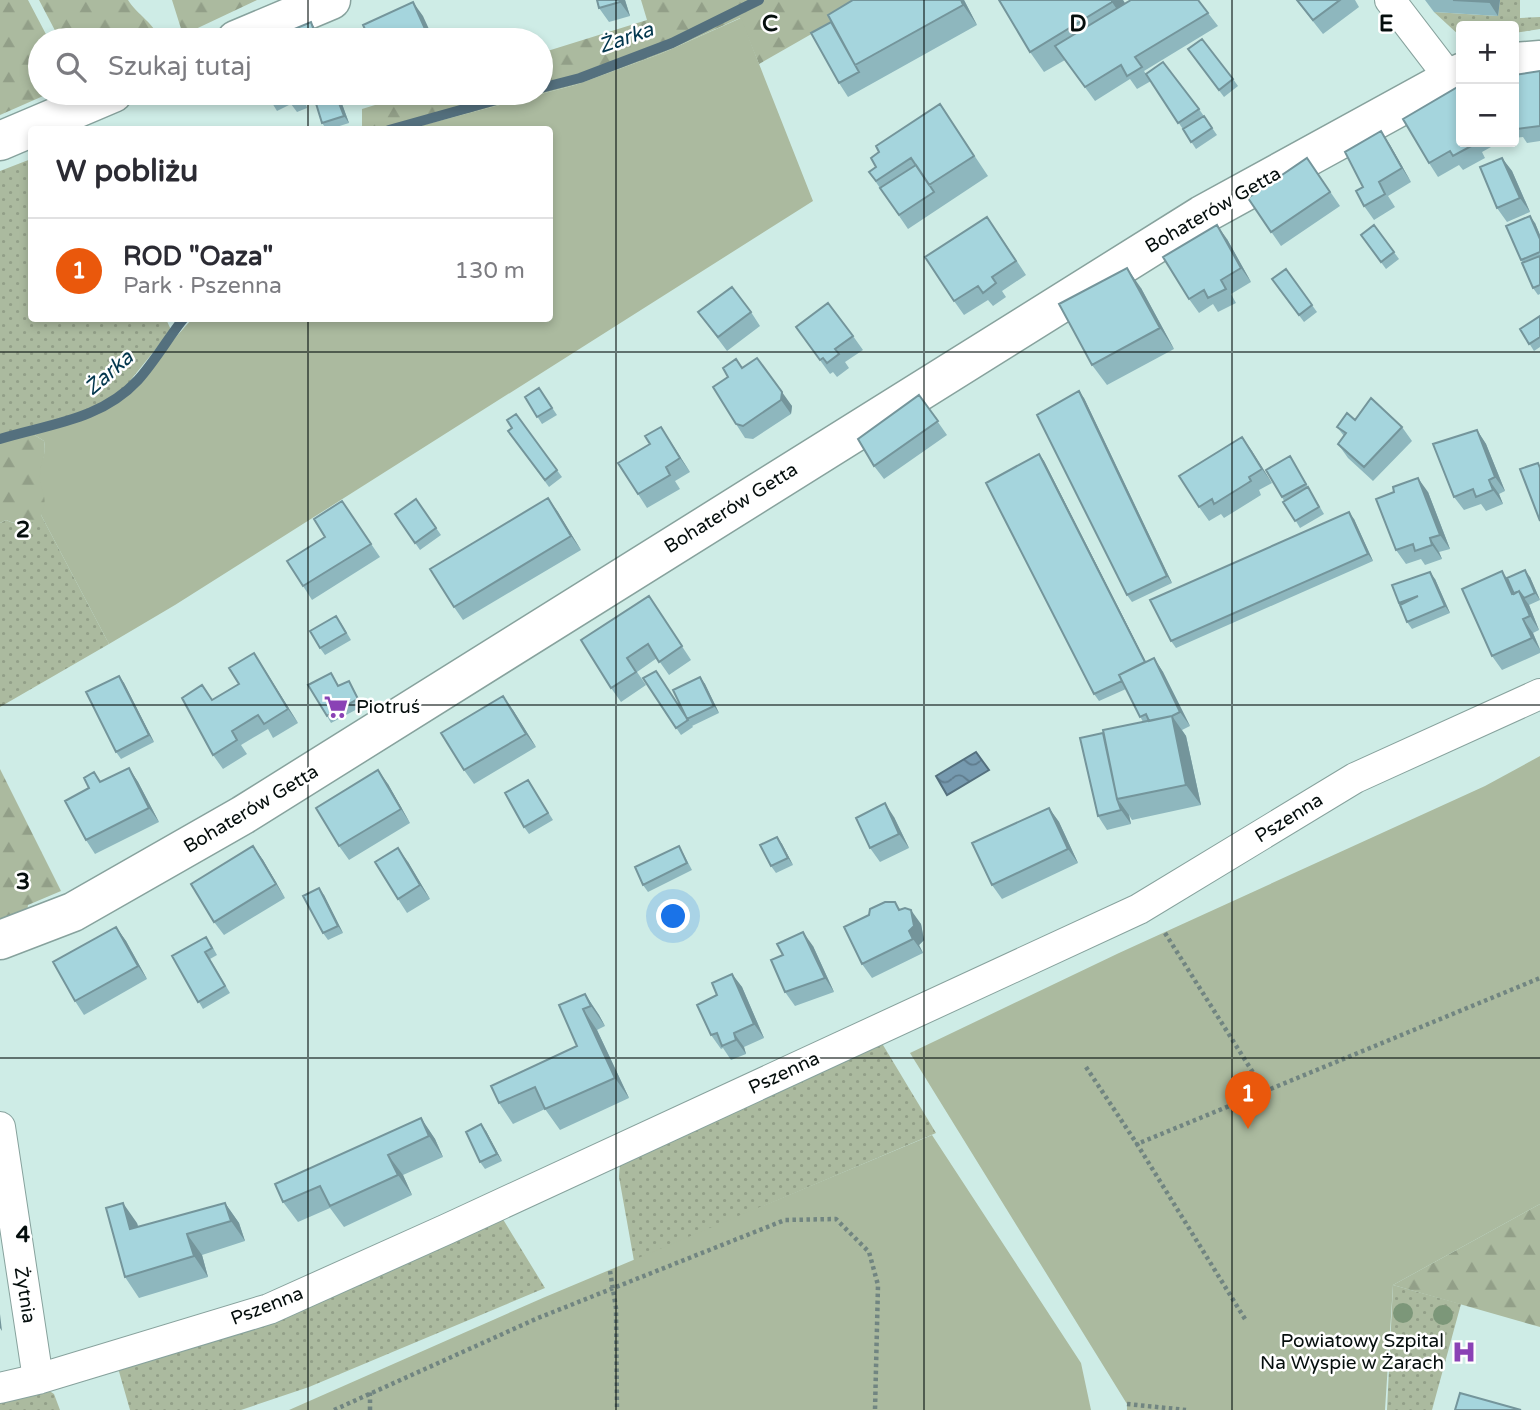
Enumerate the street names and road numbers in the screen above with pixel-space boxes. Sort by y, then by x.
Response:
street label: Bohaterów Getta [1141,162,1285,258]
street label: Bohaterów Getta [660,458,802,558]
street label: Bohaterów Getta [180,760,322,858]
street label: Pszenna [1251,789,1327,847]
street label: Pszenna [745,1047,823,1099]
street label: Żytnia [10,1265,40,1325]
street label: Pszenna [228,1282,306,1330]

